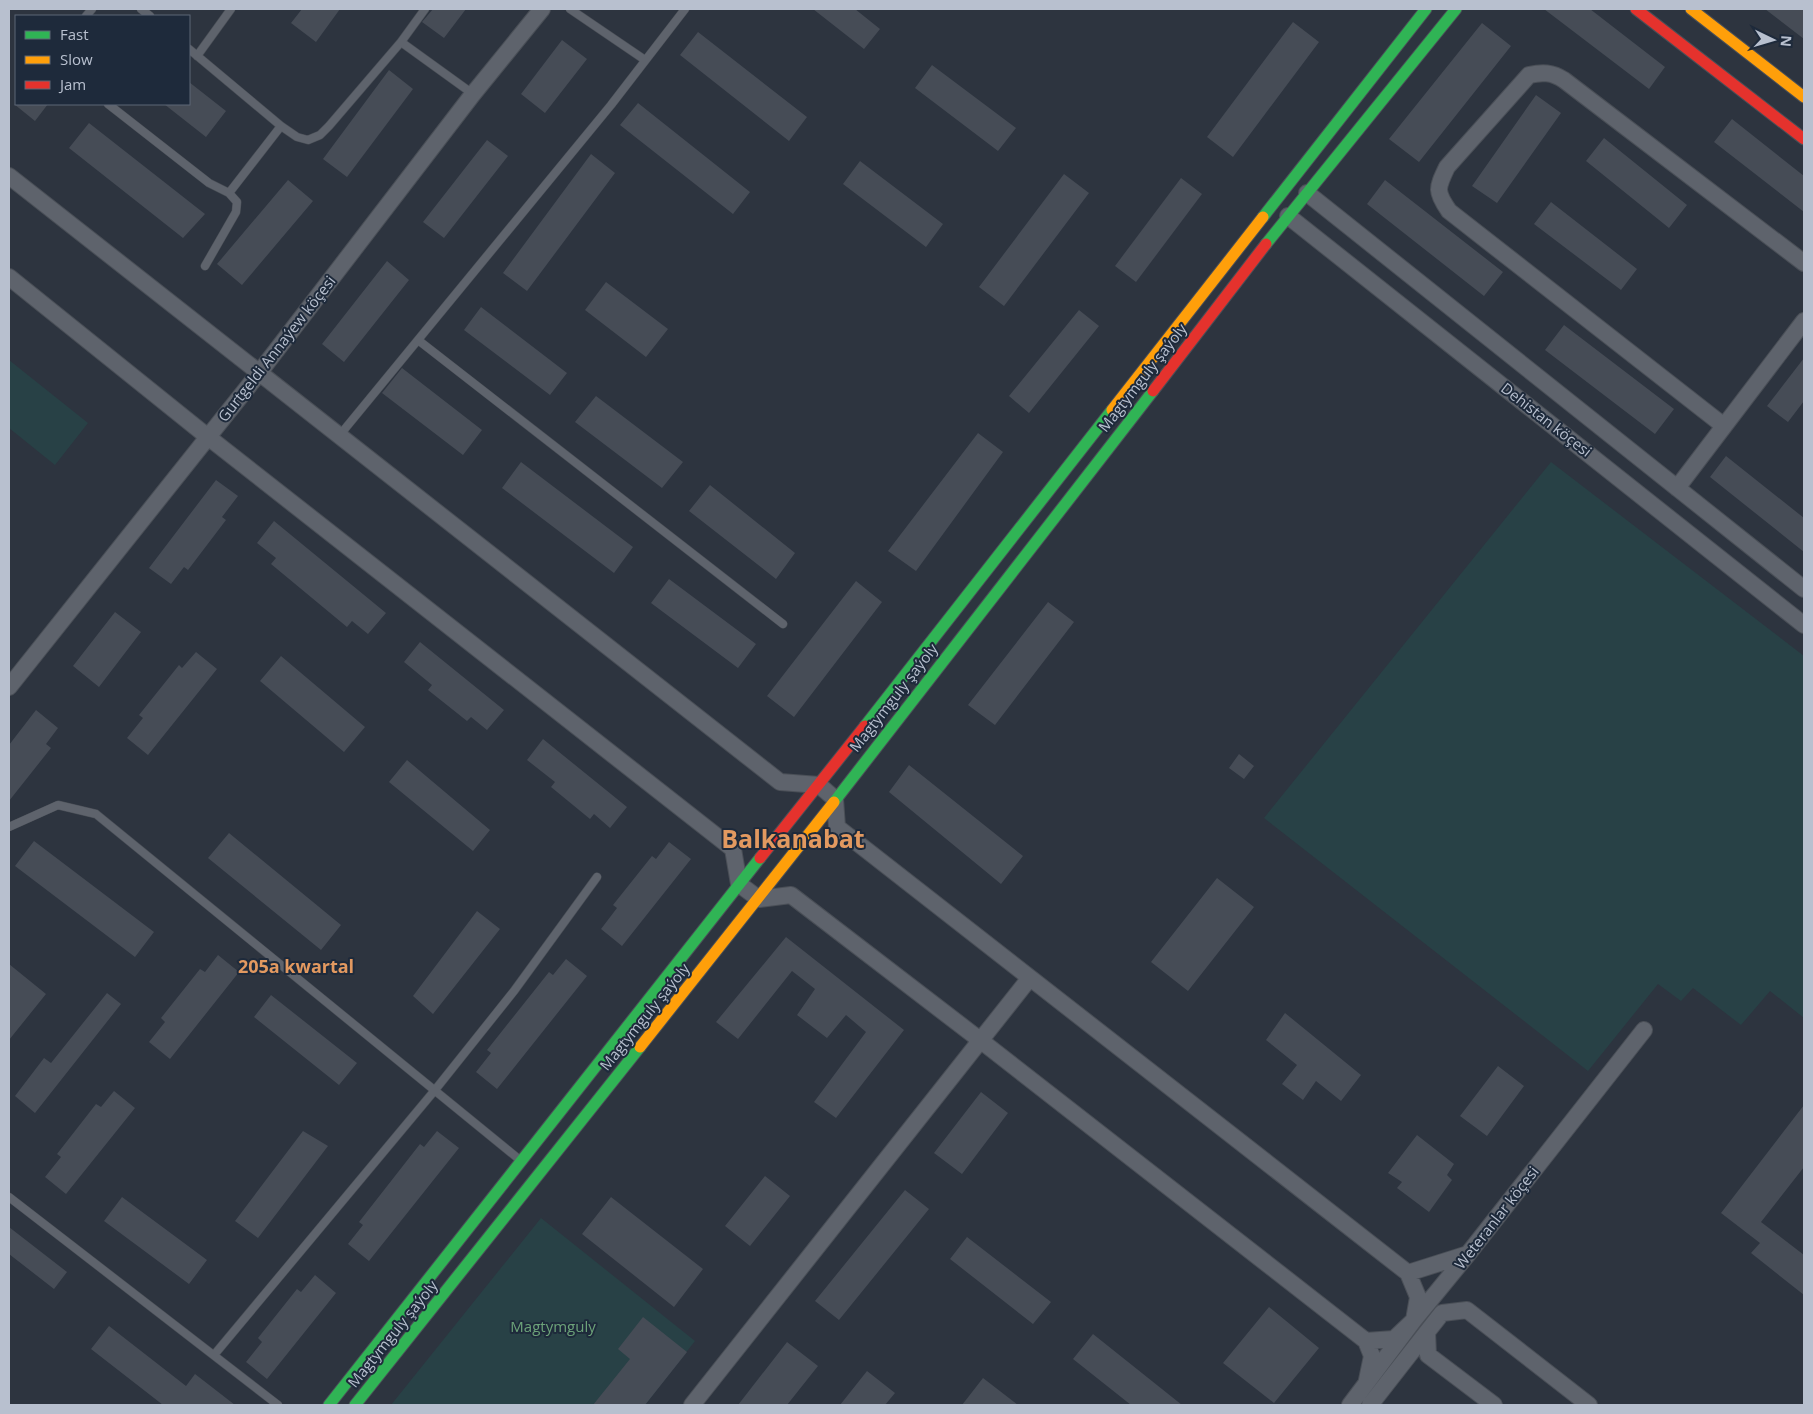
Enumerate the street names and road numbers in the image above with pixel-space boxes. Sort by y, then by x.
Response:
street label: Gurtgeldi Annaýew köçesi [213,271,339,425]
street label: Magtymguly şaýoly [1094,319,1191,436]
street label: Dehistan köçesi [1497,378,1596,461]
street label: Magtymguly şaýoly [845,639,942,756]
street label: Magtymguly şaýoly [595,958,694,1074]
street label: Weteranlar köçesi [1450,1162,1543,1273]
street label: Magtymguly şaýoly [343,1275,442,1391]

